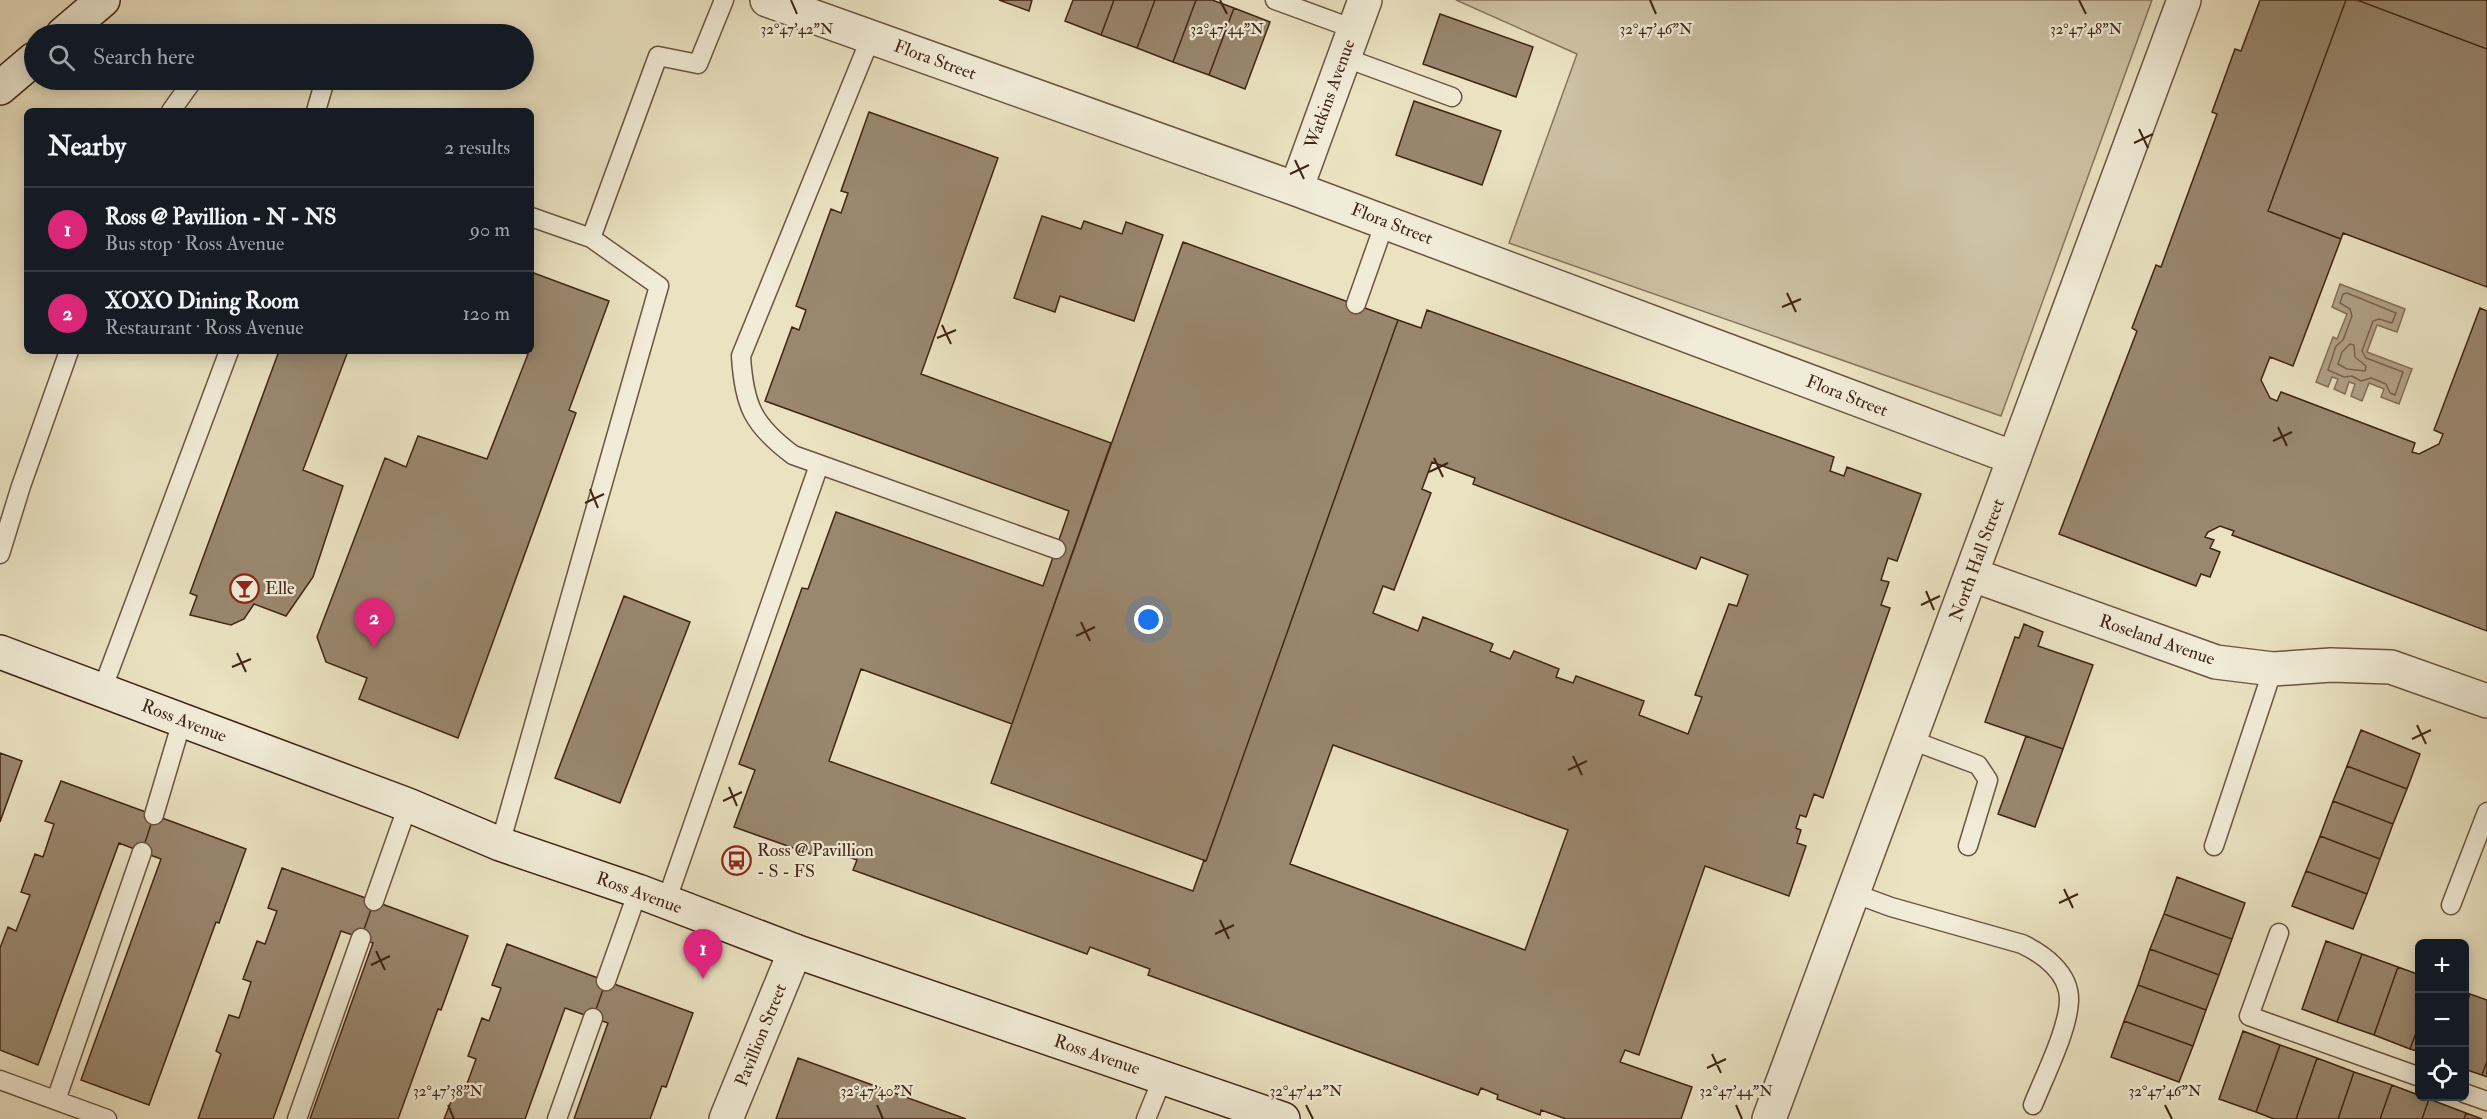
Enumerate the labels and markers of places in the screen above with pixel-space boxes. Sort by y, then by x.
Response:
bar icon: Elle [228,572,260,604]
place label: Elle [265,577,295,600]
pin: 2 [354,598,394,648]
place label: Ross @ Pavillion - S - FS [757,839,874,883]
bus stop icon: Ross @ Pavillion - S - FS [720,844,752,876]
pin: 1 [684,930,722,979]

